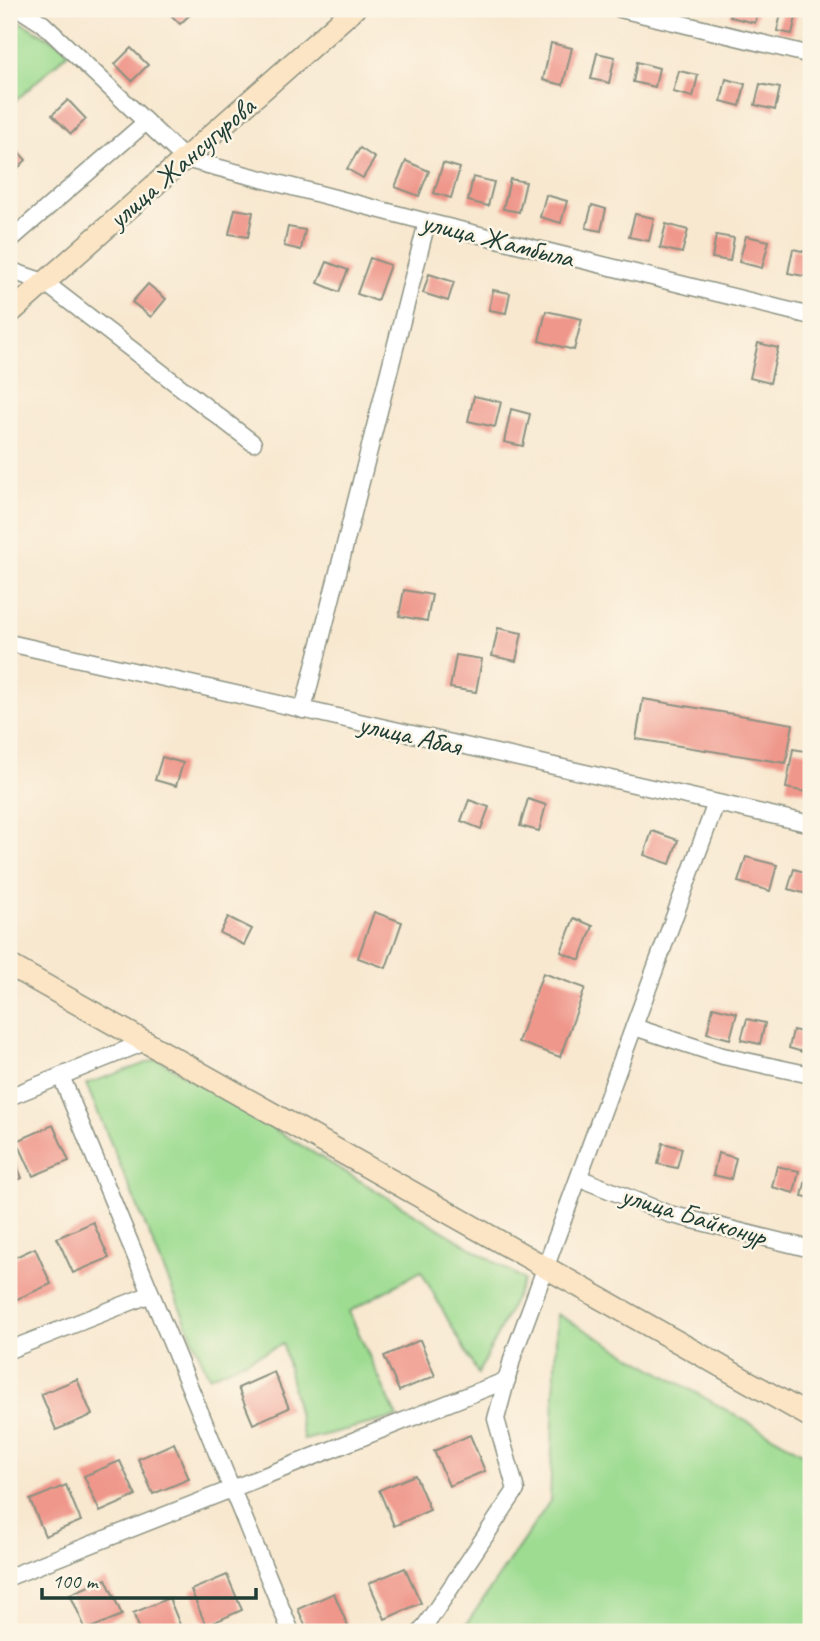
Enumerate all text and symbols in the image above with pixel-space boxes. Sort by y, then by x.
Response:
street label: улица Жансугурова [99,88,263,237]
street label: улица Жамбыла [416,203,579,276]
street label: улица Абая [353,705,467,764]
street label: улица Байконур [615,1176,773,1255]
scale bar [42,1557,256,1601]
text: 100 m [52,1568,99,1594]

